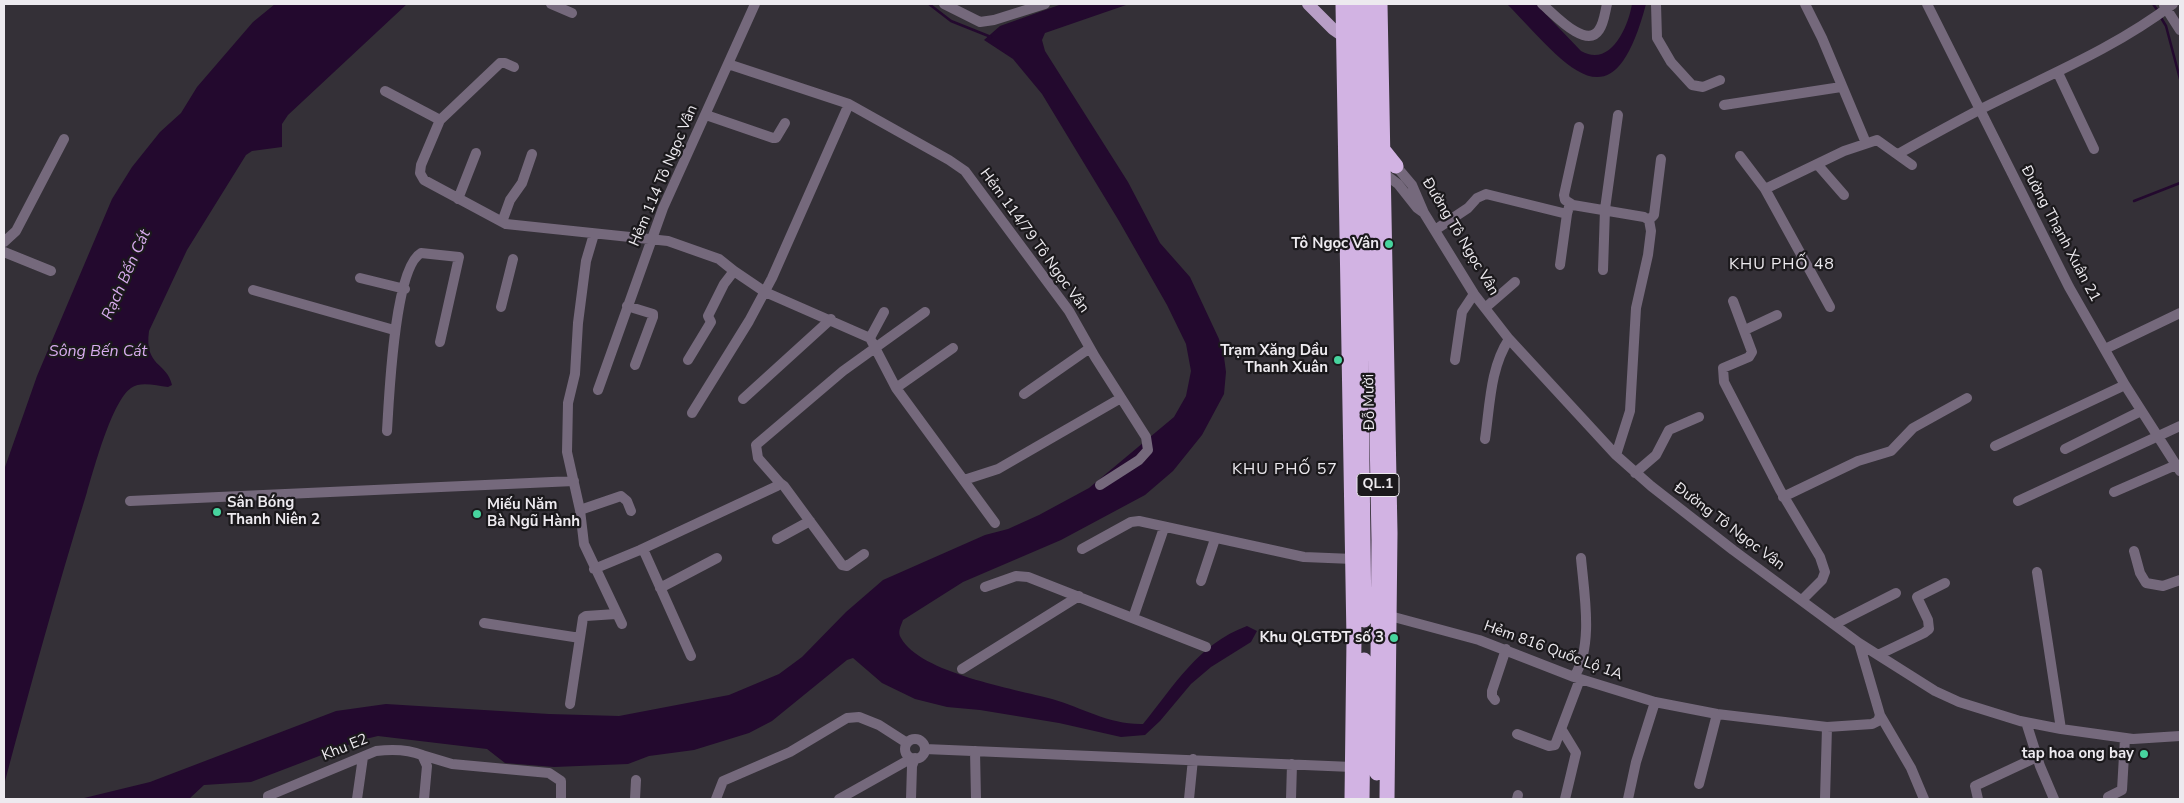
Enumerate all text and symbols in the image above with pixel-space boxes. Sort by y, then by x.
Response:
street label: Hẻm 114 Tô Ngọc Vân [626,103,702,249]
street label: Đường Thạnh Xuân 21 [2016,163,2104,305]
street label: Hẻm 114/79 Tô Ngọc Vân [976,165,1092,317]
street label: Đường Tô Ngọc Vân [1418,175,1502,299]
water label: Rạch Bến Cát [99,227,155,323]
place label: Tô Ngọc Vân [1291,235,1379,253]
marker: Tô Ngọc Vân [1383,238,1395,250]
district label: KHU PHỐ 48 [1728,255,1836,275]
water label: Sông Bến Cát [49,342,147,362]
place label: Trạm Xăng Dầu Thanh Xuân [1220,342,1328,377]
marker: Trạm Xăng Dầu Thanh Xuân [1332,354,1344,366]
street label: Đỗ Mười [1361,374,1379,430]
district label: KHU PHỐ 57 [1231,460,1339,480]
road number: QL.1 [1357,474,1399,496]
street label: Đường Tô Ngọc Vân [1670,479,1788,575]
place label: Sân Bóng Thanh Niên 2 [227,494,320,529]
place label: Miếu Năm Bà Ngũ Hành [487,496,580,531]
marker: Sân Bóng Thanh Niên 2 [211,506,223,518]
marker: Miếu Năm Bà Ngũ Hành [471,508,483,520]
street label: Hẻm 816 Quốc Lộ 1A [1481,618,1625,684]
place label: Khu QLGTĐT số 3 [1260,629,1384,647]
marker: Khu QLGTĐT số 3 [1388,632,1400,644]
street label: Khu E2 [319,731,371,765]
place label: tap hoa ong bay [2022,745,2134,763]
marker: tap hoa ong bay [2138,748,2150,760]

